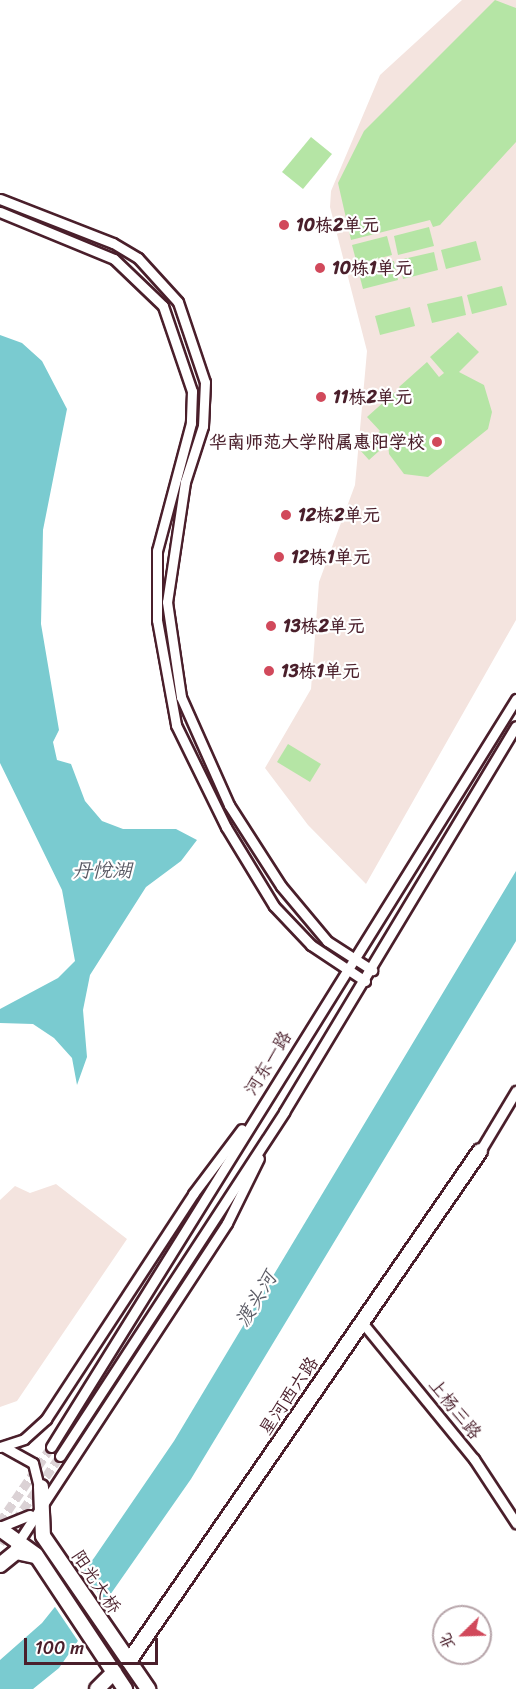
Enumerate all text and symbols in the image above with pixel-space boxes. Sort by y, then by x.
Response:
place label: 10栋2单元 [296,214,379,236]
marker: 10栋2单元 [277,218,291,232]
place label: 10栋1单元 [332,257,413,279]
marker: 10栋1单元 [313,261,327,275]
place label: 11栋2单元 [333,386,413,408]
marker: 11栋2单元 [314,390,328,404]
place label: 华南师范大学附属惠阳学校 [209,431,425,453]
marker: 华南师范大学附属惠阳学校 [430,435,444,449]
place label: 12栋2单元 [298,504,380,526]
marker: 12栋2单元 [279,508,293,522]
place label: 12栋1单元 [291,546,371,568]
marker: 12栋1单元 [272,550,286,564]
place label: 13栋2单元 [283,615,365,637]
marker: 13栋2单元 [264,619,278,633]
place label: 13栋1单元 [281,660,360,682]
marker: 13栋1单元 [262,664,276,678]
water label: 丹悦湖 [72,858,132,882]
street label: 河东一路 [240,1027,296,1099]
water label: 渡头河 [230,1267,282,1331]
street label: 星河西六路 [255,1353,323,1439]
street label: 上杨三路 [424,1374,486,1444]
street label: 阳光大桥 [67,1546,125,1618]
north arrow [432,1605,492,1665]
scale bar [27,1626,160,1664]
text: 北 [430,1628,463,1654]
text: 100 m [35,1632,84,1664]

